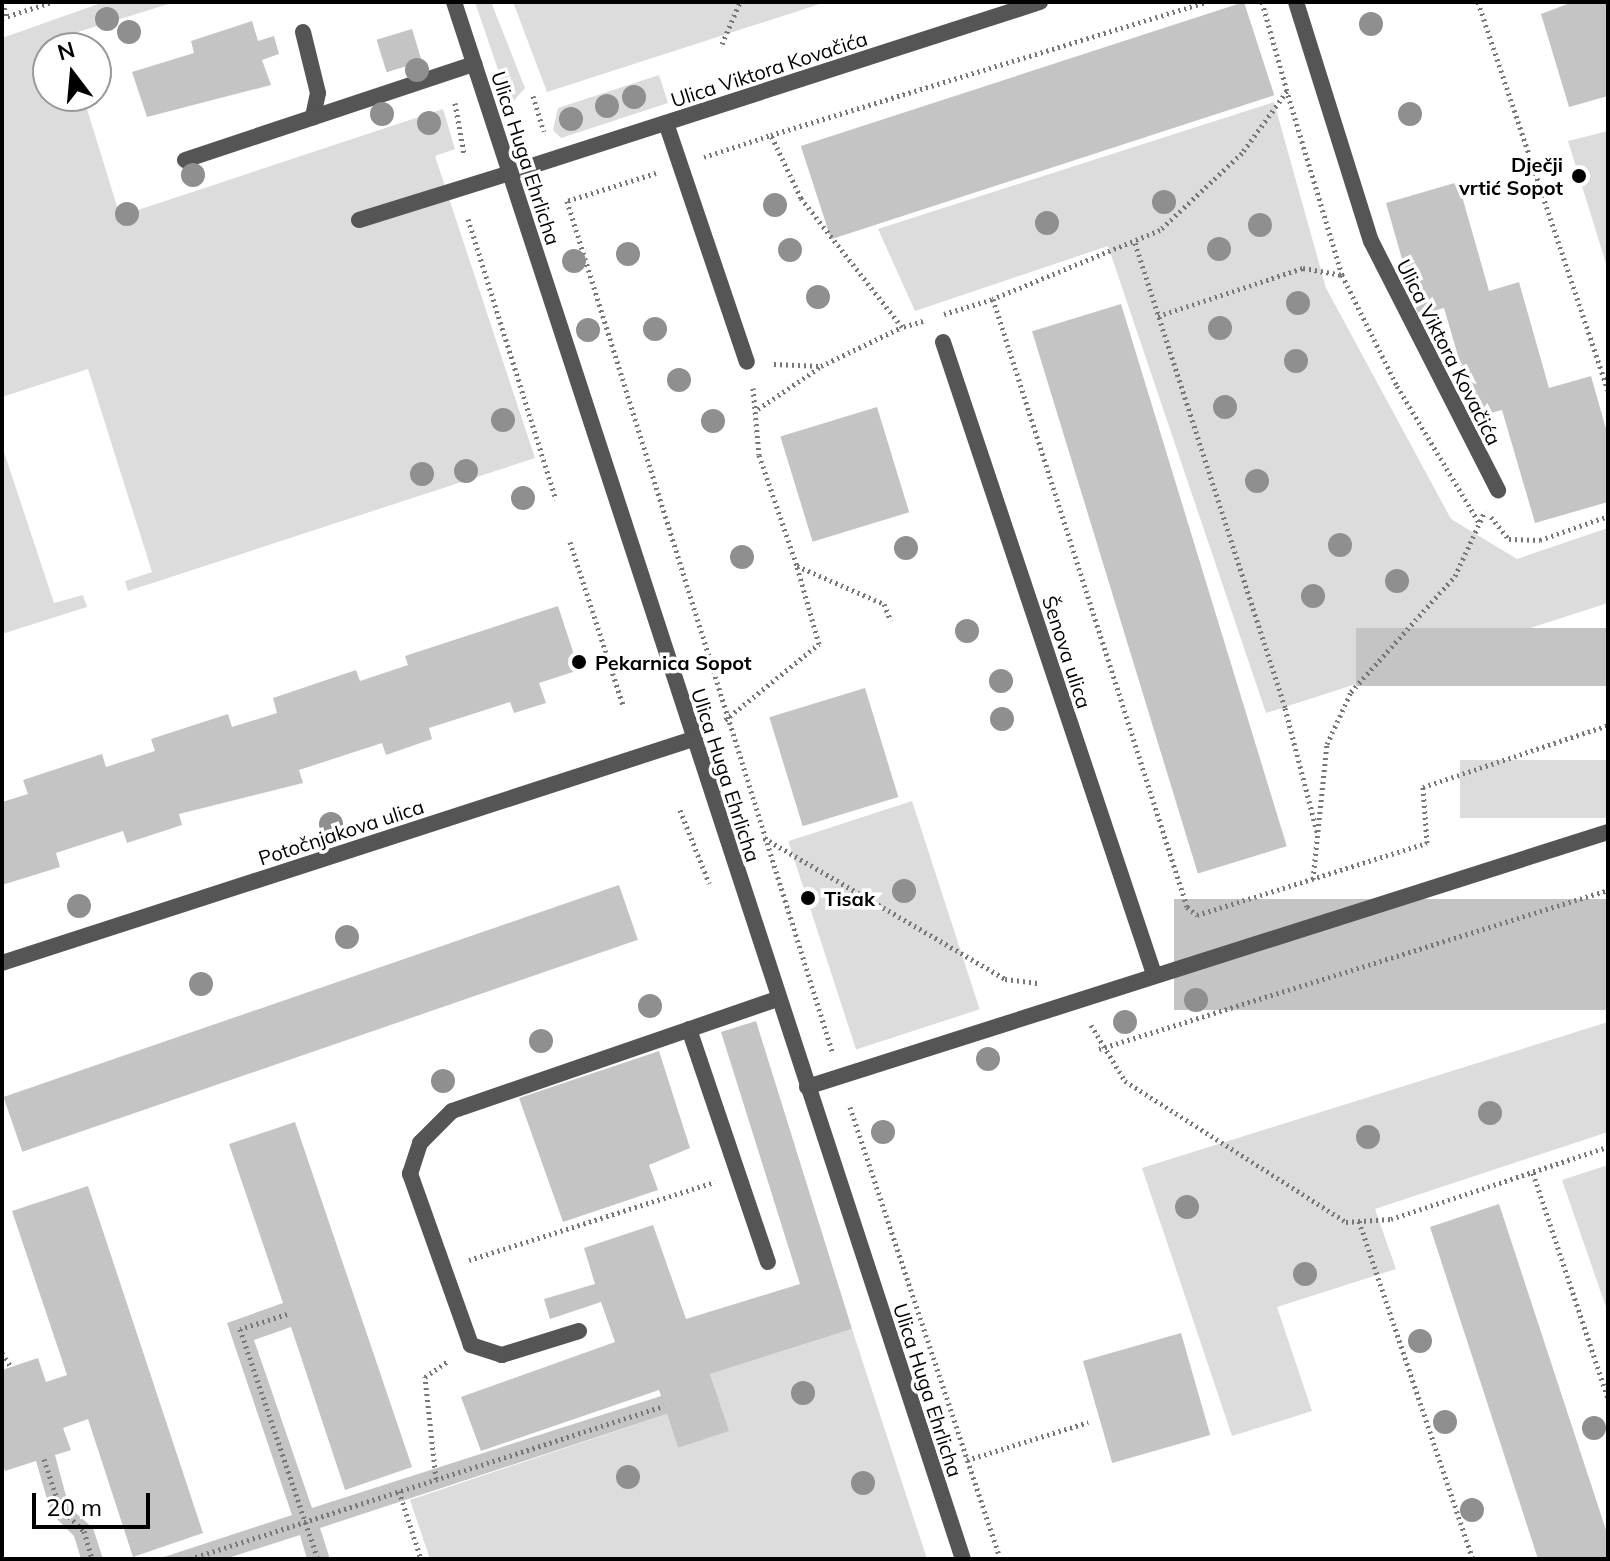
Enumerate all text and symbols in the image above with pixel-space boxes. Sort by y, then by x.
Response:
street label: Ulica Viktora Kovačića [668,26,870,112]
north arrow [32,32,112,112]
text: N [54,35,78,67]
street label: Ulica Huga Ehrlicha [487,68,565,248]
place label: Dječji vrtić Sopot [1459,152,1563,199]
marker: Dječji vrtić Sopot [1570,167,1588,185]
street label: Ulica Viktora Kovačića [1392,255,1506,449]
street label: Šenova ulica [1038,593,1096,711]
place label: Pekarnica Sopot [595,650,752,674]
marker: Pekarnica Sopot [570,653,588,671]
street label: Ulica Huga Ehrlicha [687,685,765,865]
street label: Potočnjakova ulica [255,794,427,870]
place label: Tisak [824,886,875,910]
marker: Tisak [799,889,817,907]
street label: Ulica Huga Ehrlicha [889,1300,967,1480]
scale bar [36,1477,154,1527]
text: 20 m [46,1492,102,1522]

